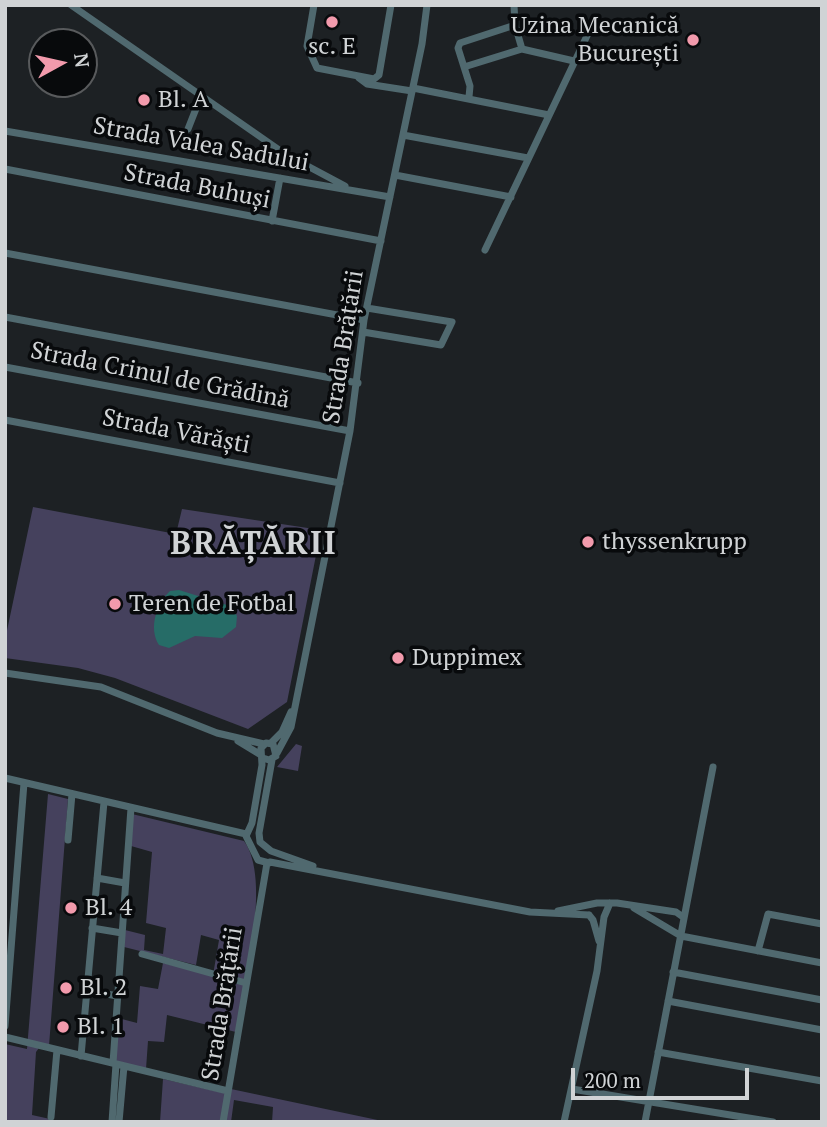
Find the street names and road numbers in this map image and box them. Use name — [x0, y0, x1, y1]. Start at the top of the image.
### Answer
street label: Strada Valea Sadului — [91, 112, 311, 178]
street label: Strada Buhuși — [121, 159, 273, 215]
street label: Strada Brățării — [318, 268, 370, 426]
street label: Strada Crinul de Grădină — [28, 337, 292, 415]
street label: Strada Vărăști — [100, 404, 252, 460]
street label: Strada Brățării — [197, 925, 249, 1083]

